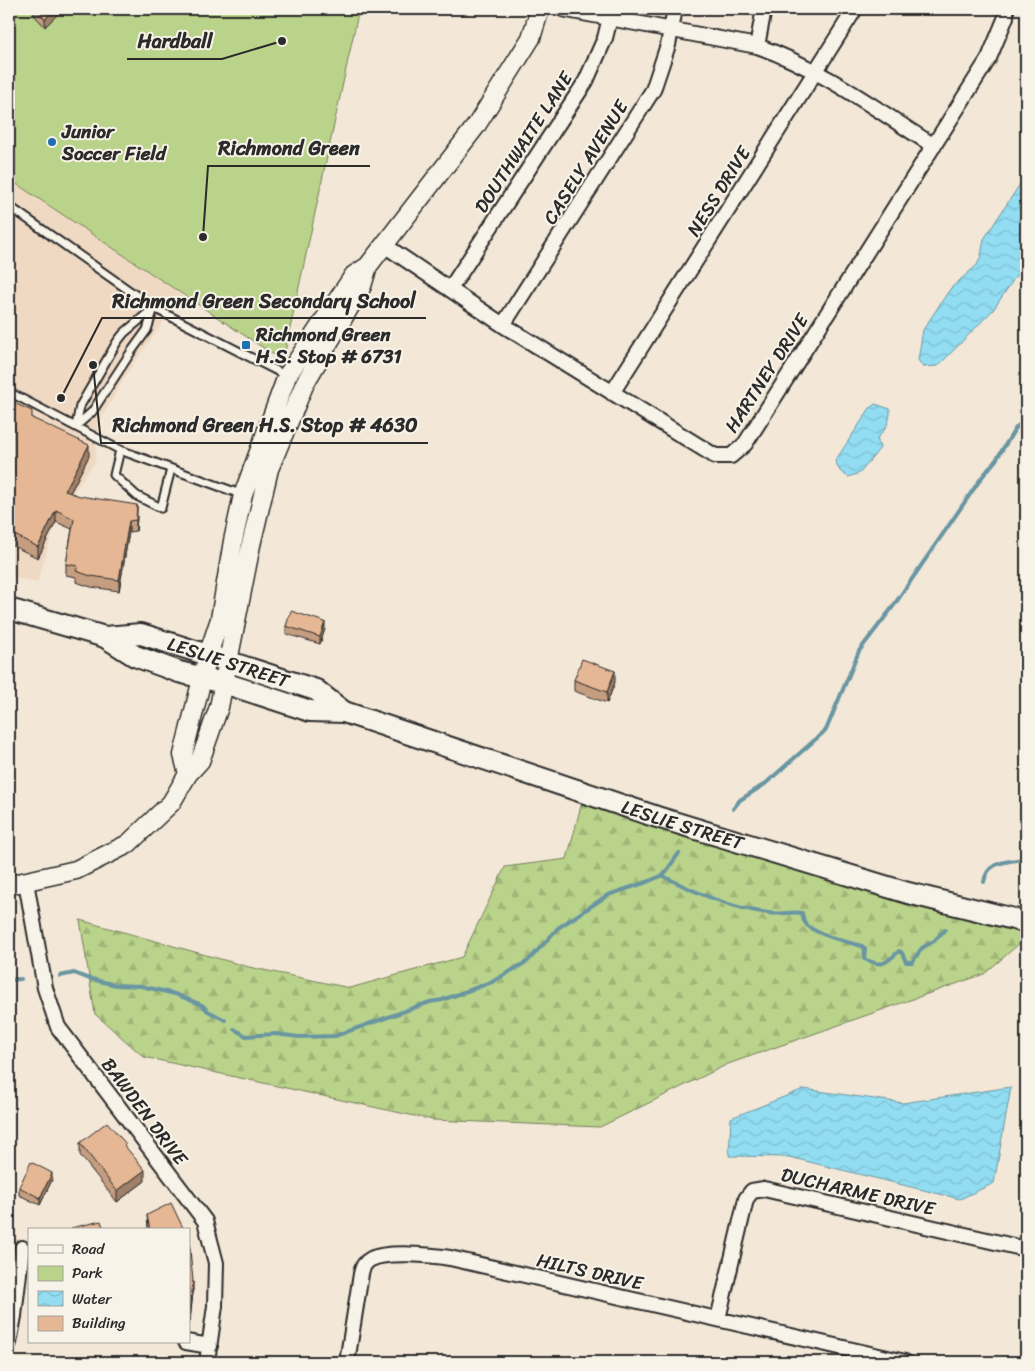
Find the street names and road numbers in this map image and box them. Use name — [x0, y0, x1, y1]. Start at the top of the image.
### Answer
street label: DOUTHWAITE LANE — [465, 64, 582, 220]
street label: CASELY AVENUE — [534, 92, 638, 231]
street label: NESS DRIVE — [678, 138, 760, 243]
street label: HARTNEY DRIVE — [715, 306, 818, 440]
street label: LESLIE STREET — [163, 627, 295, 698]
street label: LESLIE STREET — [617, 790, 749, 860]
street label: BAWDEN DRIVE — [93, 1050, 197, 1174]
street label: DUCHARME DRIVE — [778, 1158, 940, 1226]
street label: HILTS DRIVE — [534, 1243, 648, 1300]

